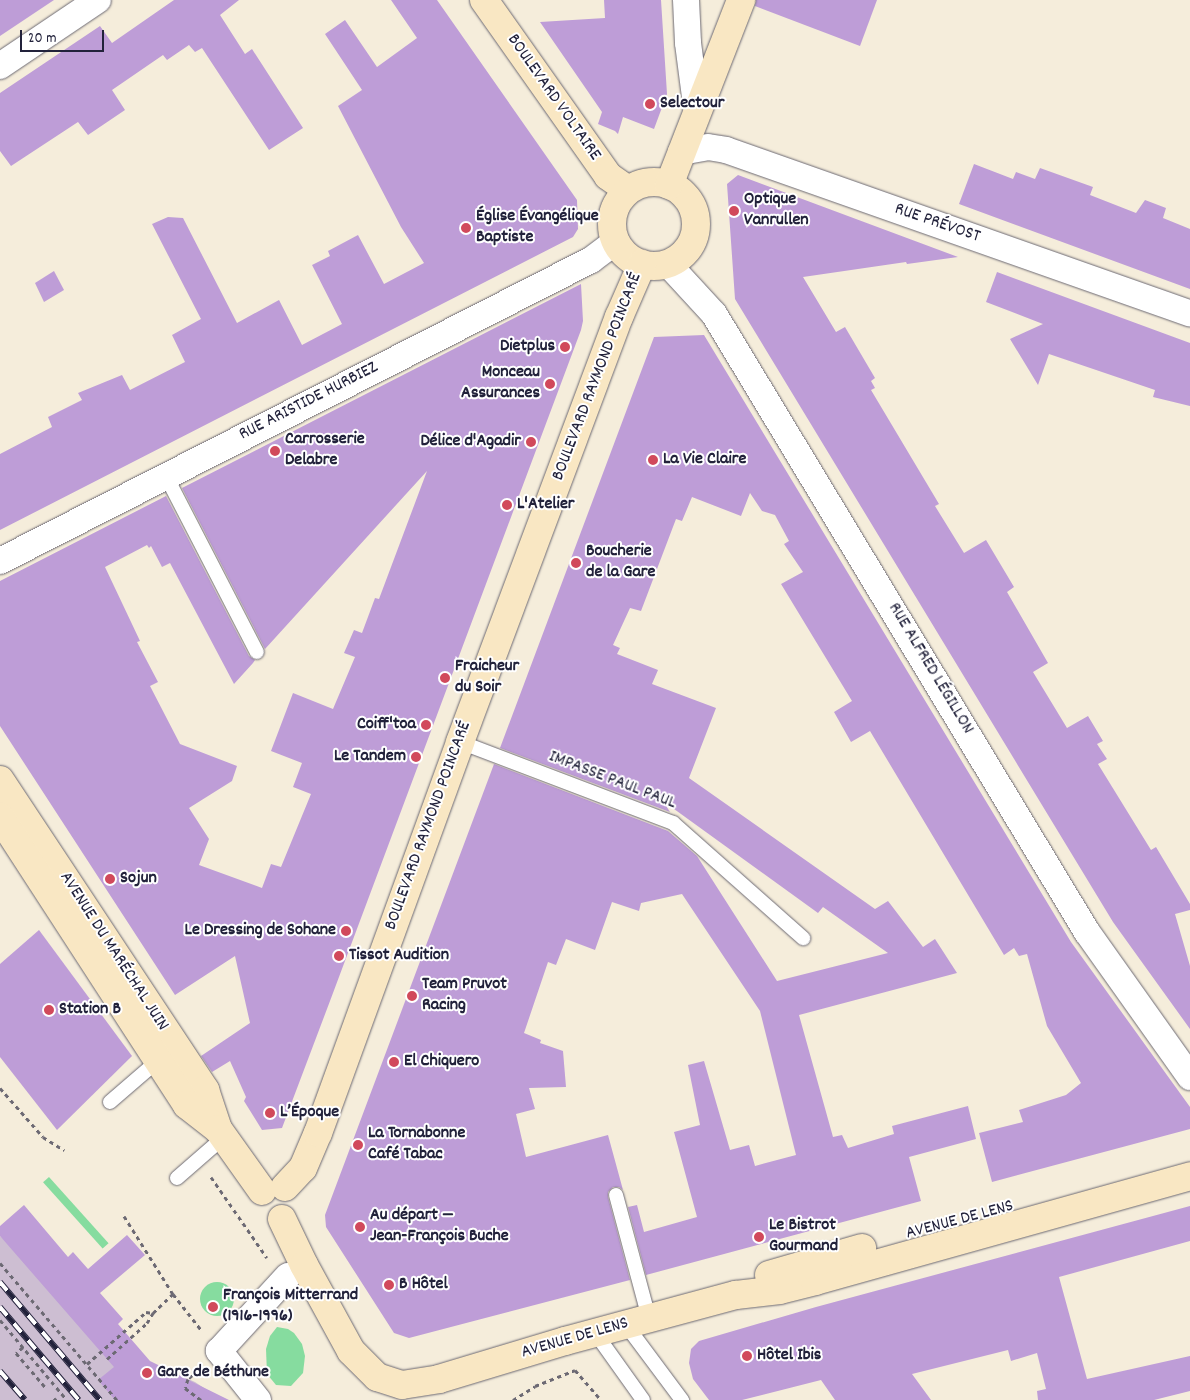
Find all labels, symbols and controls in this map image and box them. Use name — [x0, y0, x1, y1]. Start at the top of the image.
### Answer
scale bar — [22, 20, 106, 52]
text: 20 m — [28, 28, 56, 50]
street label: BOULEVARD VOLTAIRE — [501, 31, 605, 165]
place label: Selectour — [660, 93, 724, 115]
marker: Selectour — [644, 98, 656, 110]
place label: Optique Vanrullen — [744, 190, 809, 232]
street label: RUE PRÉVOST — [891, 199, 983, 249]
marker: Optique Vanrullen — [728, 205, 740, 217]
place label: Église Évangélique Baptiste — [476, 207, 599, 250]
marker: Église Évangélique Baptiste — [460, 222, 472, 234]
street label: BOULEVARD RAYMOND POINCARÉ — [548, 270, 648, 484]
place label: Dietplus — [500, 336, 555, 358]
marker: Dietplus — [559, 341, 571, 353]
street label: RUE ARISTIDE HURBIEZ — [236, 358, 382, 446]
place label: Monceau Assurances — [461, 363, 540, 406]
marker: Monceau Assurances — [544, 378, 556, 390]
place label: Carrosserie Delabre — [285, 430, 365, 472]
place label: Délice d'Agadir — [421, 431, 521, 453]
marker: Délice d'Agadir — [525, 436, 537, 448]
marker: Carrosserie Delabre — [269, 445, 281, 457]
place label: La Vie Claire — [663, 449, 746, 471]
marker: La Vie Claire — [647, 454, 659, 466]
place label: L'Atelier — [517, 494, 574, 516]
marker: L'Atelier — [501, 499, 513, 511]
place label: Boucherie de la Gare — [586, 542, 655, 584]
marker: Boucherie de la Gare — [570, 557, 582, 569]
street label: RUE ALFRED LÉGILLON — [882, 599, 978, 739]
place label: Fraicheur du Soir — [455, 657, 519, 700]
marker: Fraicheur du Soir — [439, 672, 451, 684]
place label: Coiff'toa — [357, 714, 416, 736]
street label: BOULEVARD RAYMOND POINCARÉ — [381, 719, 477, 933]
marker: Coiff'toa — [420, 719, 432, 731]
place label: Le Tandem — [334, 746, 406, 768]
street label: IMPASSE PAUL PAUL — [545, 747, 679, 815]
marker: Le Tandem — [410, 751, 422, 763]
place label: Sojun — [120, 868, 157, 890]
street label: AVENUE DU MARÉCHAL JUIN — [54, 869, 172, 1035]
marker: Sojun — [104, 873, 116, 885]
place label: Le Dressing de Sohane — [185, 920, 336, 942]
marker: Le Dressing de Sohane — [340, 925, 352, 937]
place label: Tissot Audition — [349, 945, 449, 967]
marker: Tissot Audition — [333, 950, 345, 962]
place label: Team Pruvot Racing — [422, 975, 507, 1018]
marker: Team Pruvot Racing — [406, 990, 418, 1002]
place label: Station B — [59, 999, 121, 1021]
marker: Station B — [43, 1004, 55, 1016]
place label: El Chiquero — [404, 1051, 479, 1073]
marker: El Chiquero — [388, 1056, 400, 1068]
place label: L’Époque — [280, 1102, 339, 1124]
marker: L’Époque — [264, 1107, 276, 1119]
place label: La Tornabonne Café Tabac — [368, 1124, 465, 1166]
marker: La Tornabonne Café Tabac — [352, 1139, 364, 1151]
street label: AVENUE DE LENS — [904, 1196, 1016, 1246]
place label: Au départ — Jean-François Buche — [370, 1206, 509, 1248]
place label: Le Bistrot Gourmand — [769, 1216, 838, 1258]
marker: Au départ — Jean-François Buche — [354, 1221, 366, 1233]
marker: Le Bistrot Gourmand — [753, 1231, 765, 1243]
place label: B Hôtel — [399, 1274, 448, 1296]
marker: B Hôtel — [383, 1279, 395, 1291]
place label: François Mitterrand (1916-1996) — [223, 1286, 358, 1328]
marker: François Mitterrand (1916-1996) — [207, 1301, 219, 1313]
street label: AVENUE DE LENS — [519, 1313, 631, 1365]
place label: Hôtel Ibis — [757, 1345, 821, 1367]
marker: Hôtel Ibis — [741, 1350, 753, 1362]
place label: Gare de Béthune — [157, 1362, 269, 1384]
marker: Gare de Béthune — [141, 1367, 153, 1379]

